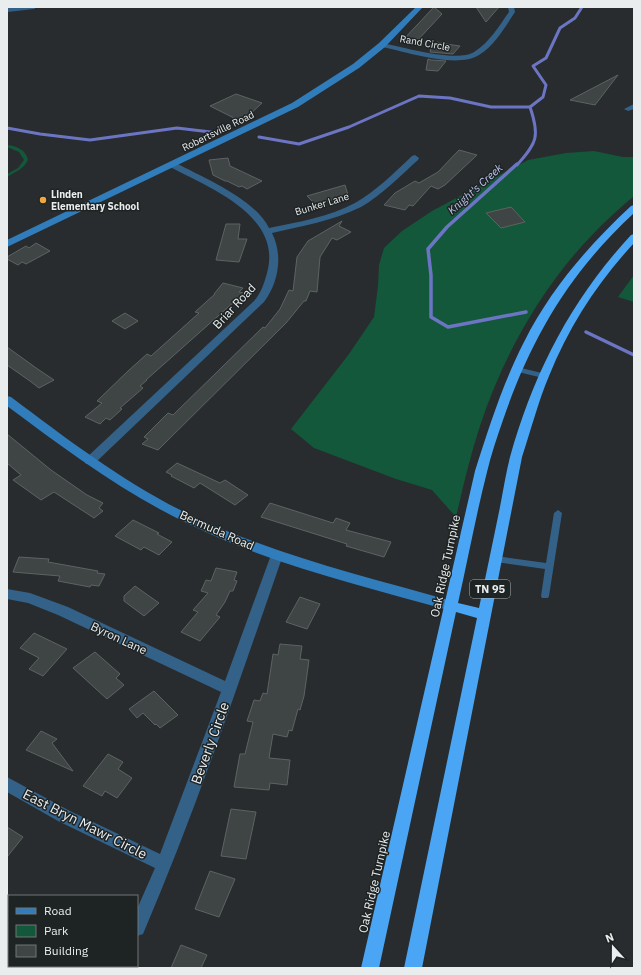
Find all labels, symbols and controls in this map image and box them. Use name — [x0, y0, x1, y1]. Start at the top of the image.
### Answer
street label: Rand Circle — [399, 32, 452, 54]
street label: Robertsville Road — [180, 108, 256, 154]
water label: Knight's Creek — [445, 161, 506, 217]
place label: Linden Elementary School — [51, 188, 139, 213]
street label: Bunker Lane — [293, 189, 351, 218]
marker: Linden Elementary School — [38, 195, 48, 205]
street label: Briar Road — [209, 280, 259, 332]
street label: Bermuda Road — [177, 507, 257, 553]
street label: Oak Ridge Turnpike — [427, 513, 463, 619]
road number: TN 95 — [470, 580, 510, 598]
street label: Byron Lane — [89, 618, 150, 658]
street label: Beverly Circle — [187, 699, 233, 787]
street label: East Bryn Mawr Circle — [20, 785, 150, 863]
street label: Oak Ridge Turnpike — [355, 829, 393, 935]
legend — [8, 895, 138, 967]
text: Road — [44, 903, 72, 918]
text: Park — [44, 923, 69, 938]
north arrow — [593, 927, 633, 967]
text: N — [603, 930, 616, 946]
text: Building — [44, 943, 89, 958]

